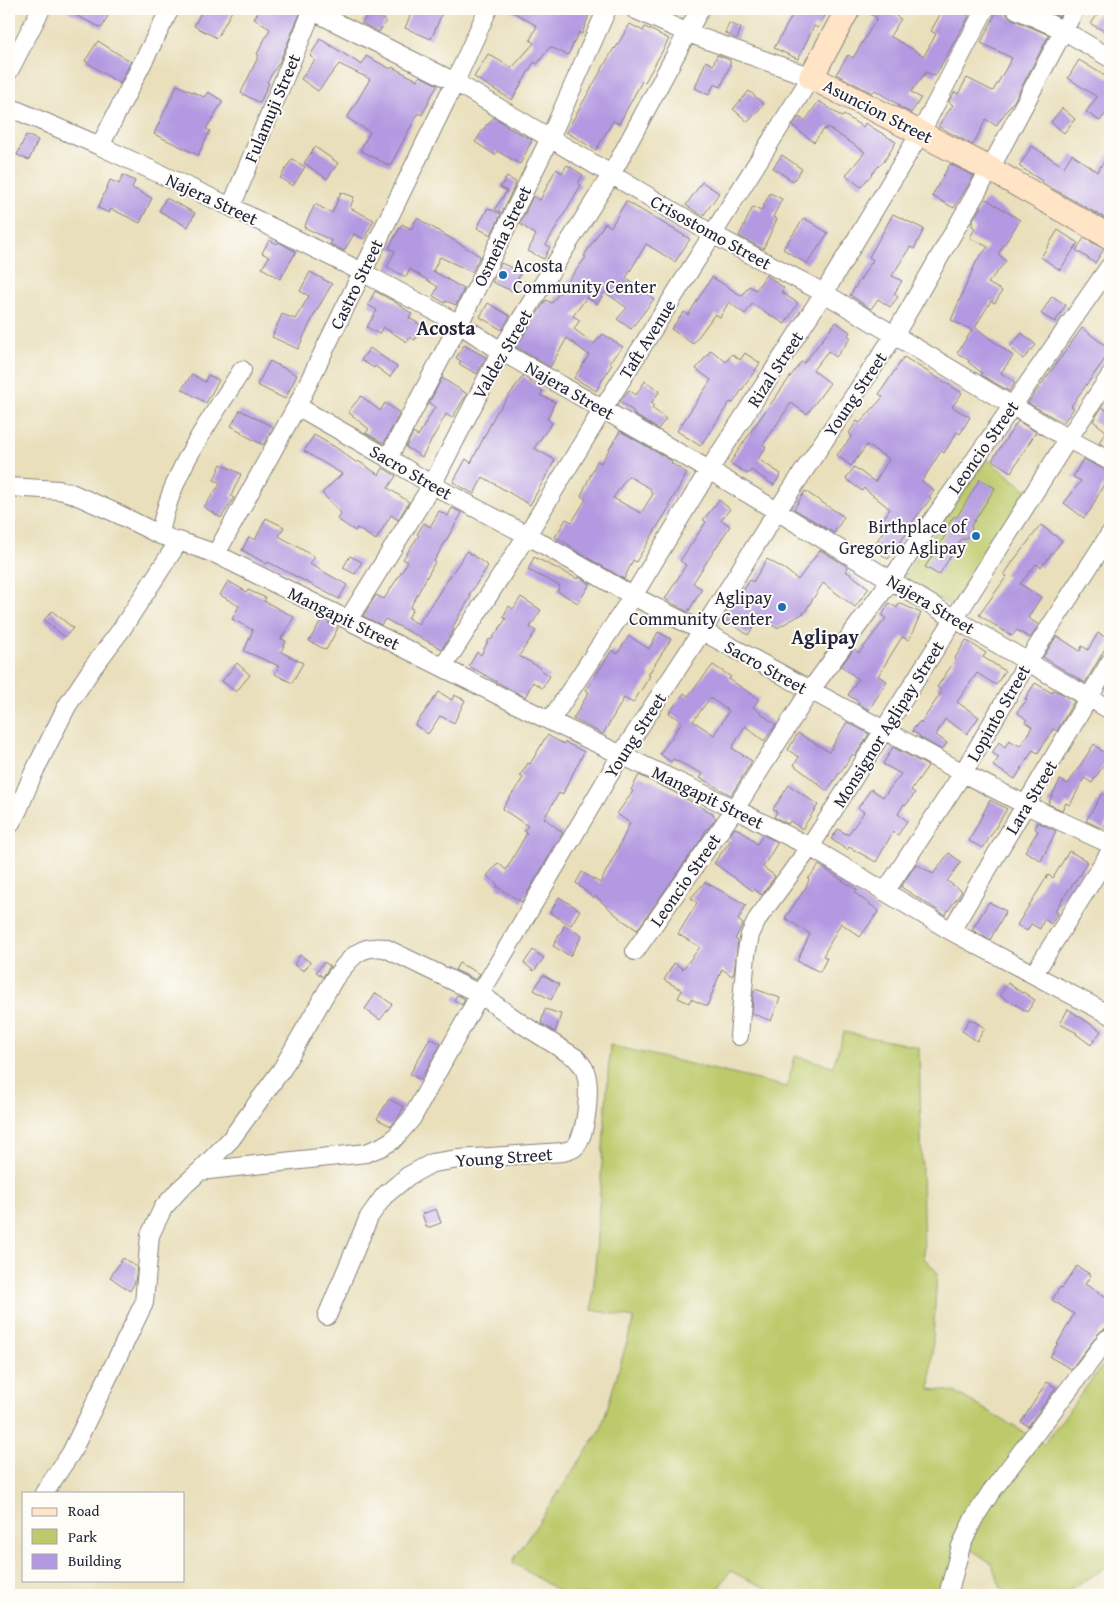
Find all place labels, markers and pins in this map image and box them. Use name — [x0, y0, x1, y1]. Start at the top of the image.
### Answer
place label: Acosta Community Center — [513, 252, 657, 300]
marker: Acosta Community Center — [497, 269, 509, 281]
place label: Birthplace of Gregorio Aglipay — [839, 513, 968, 561]
marker: Birthplace of Gregorio Aglipay — [970, 530, 982, 542]
place label: Aglipay Community Center — [629, 584, 773, 632]
marker: Aglipay Community Center — [776, 601, 788, 613]

